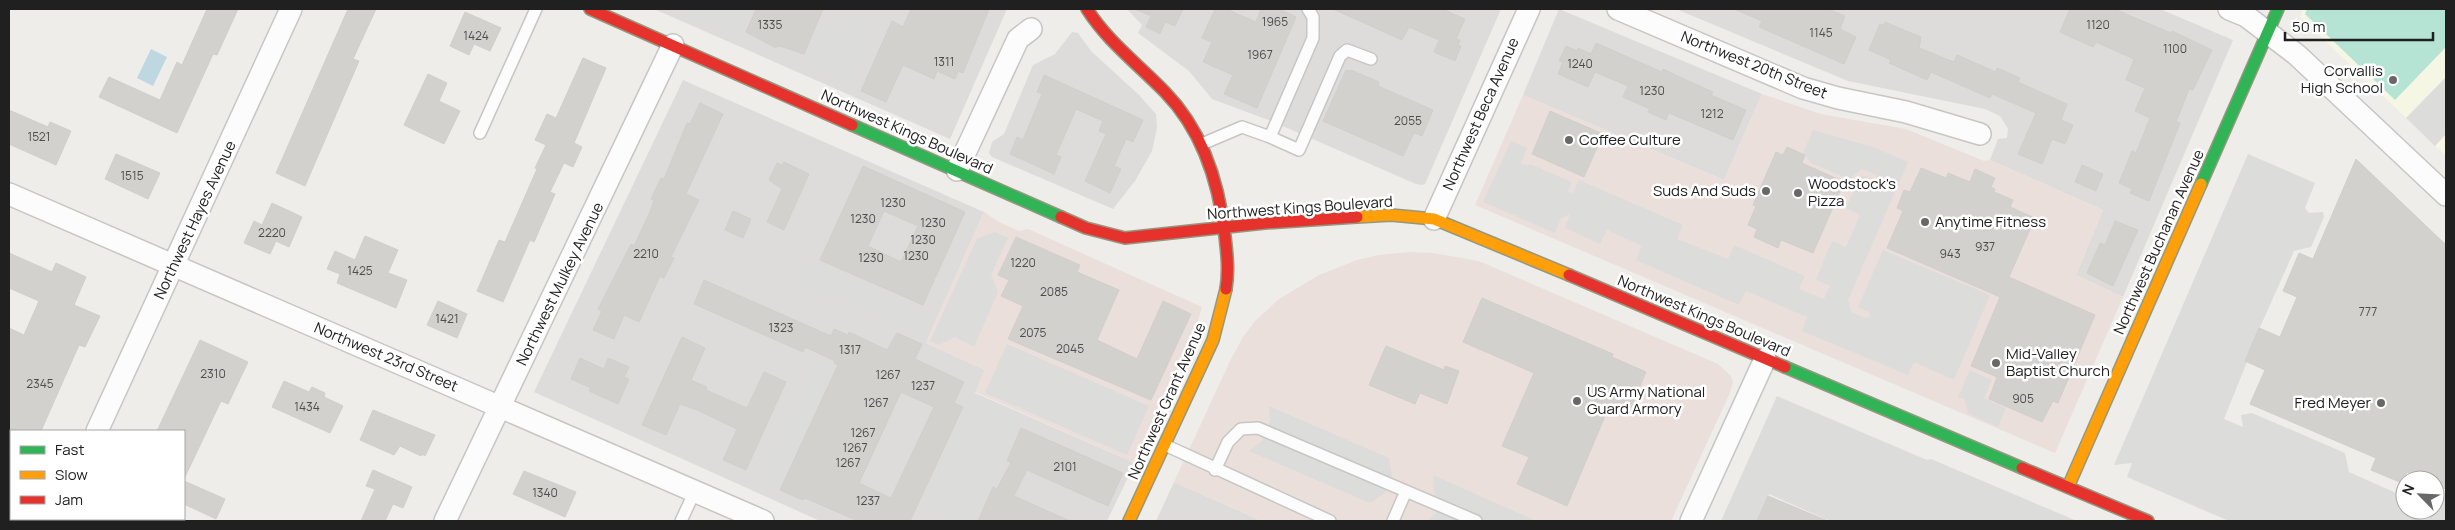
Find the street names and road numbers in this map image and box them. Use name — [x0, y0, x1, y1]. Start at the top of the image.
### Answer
street label: Northwest 20th Street — [1678, 26, 1830, 103]
street label: Northwest Beca Avenue — [1437, 34, 1524, 194]
street label: Northwest Kings Boulevard — [818, 84, 996, 179]
street label: Northwest Hayes Avenue — [148, 137, 241, 303]
street label: Northwest Buchanan Avenue — [2108, 146, 2209, 338]
street label: Northwest Kings Boulevard — [1206, 191, 1393, 224]
street label: Northwest Mulkey Avenue — [511, 198, 608, 369]
street label: Northwest Kings Boulevard — [1614, 270, 1794, 362]
street label: Northwest 23rd Street — [311, 317, 461, 396]
street label: Northwest Grant Avenue — [1122, 319, 1211, 483]

